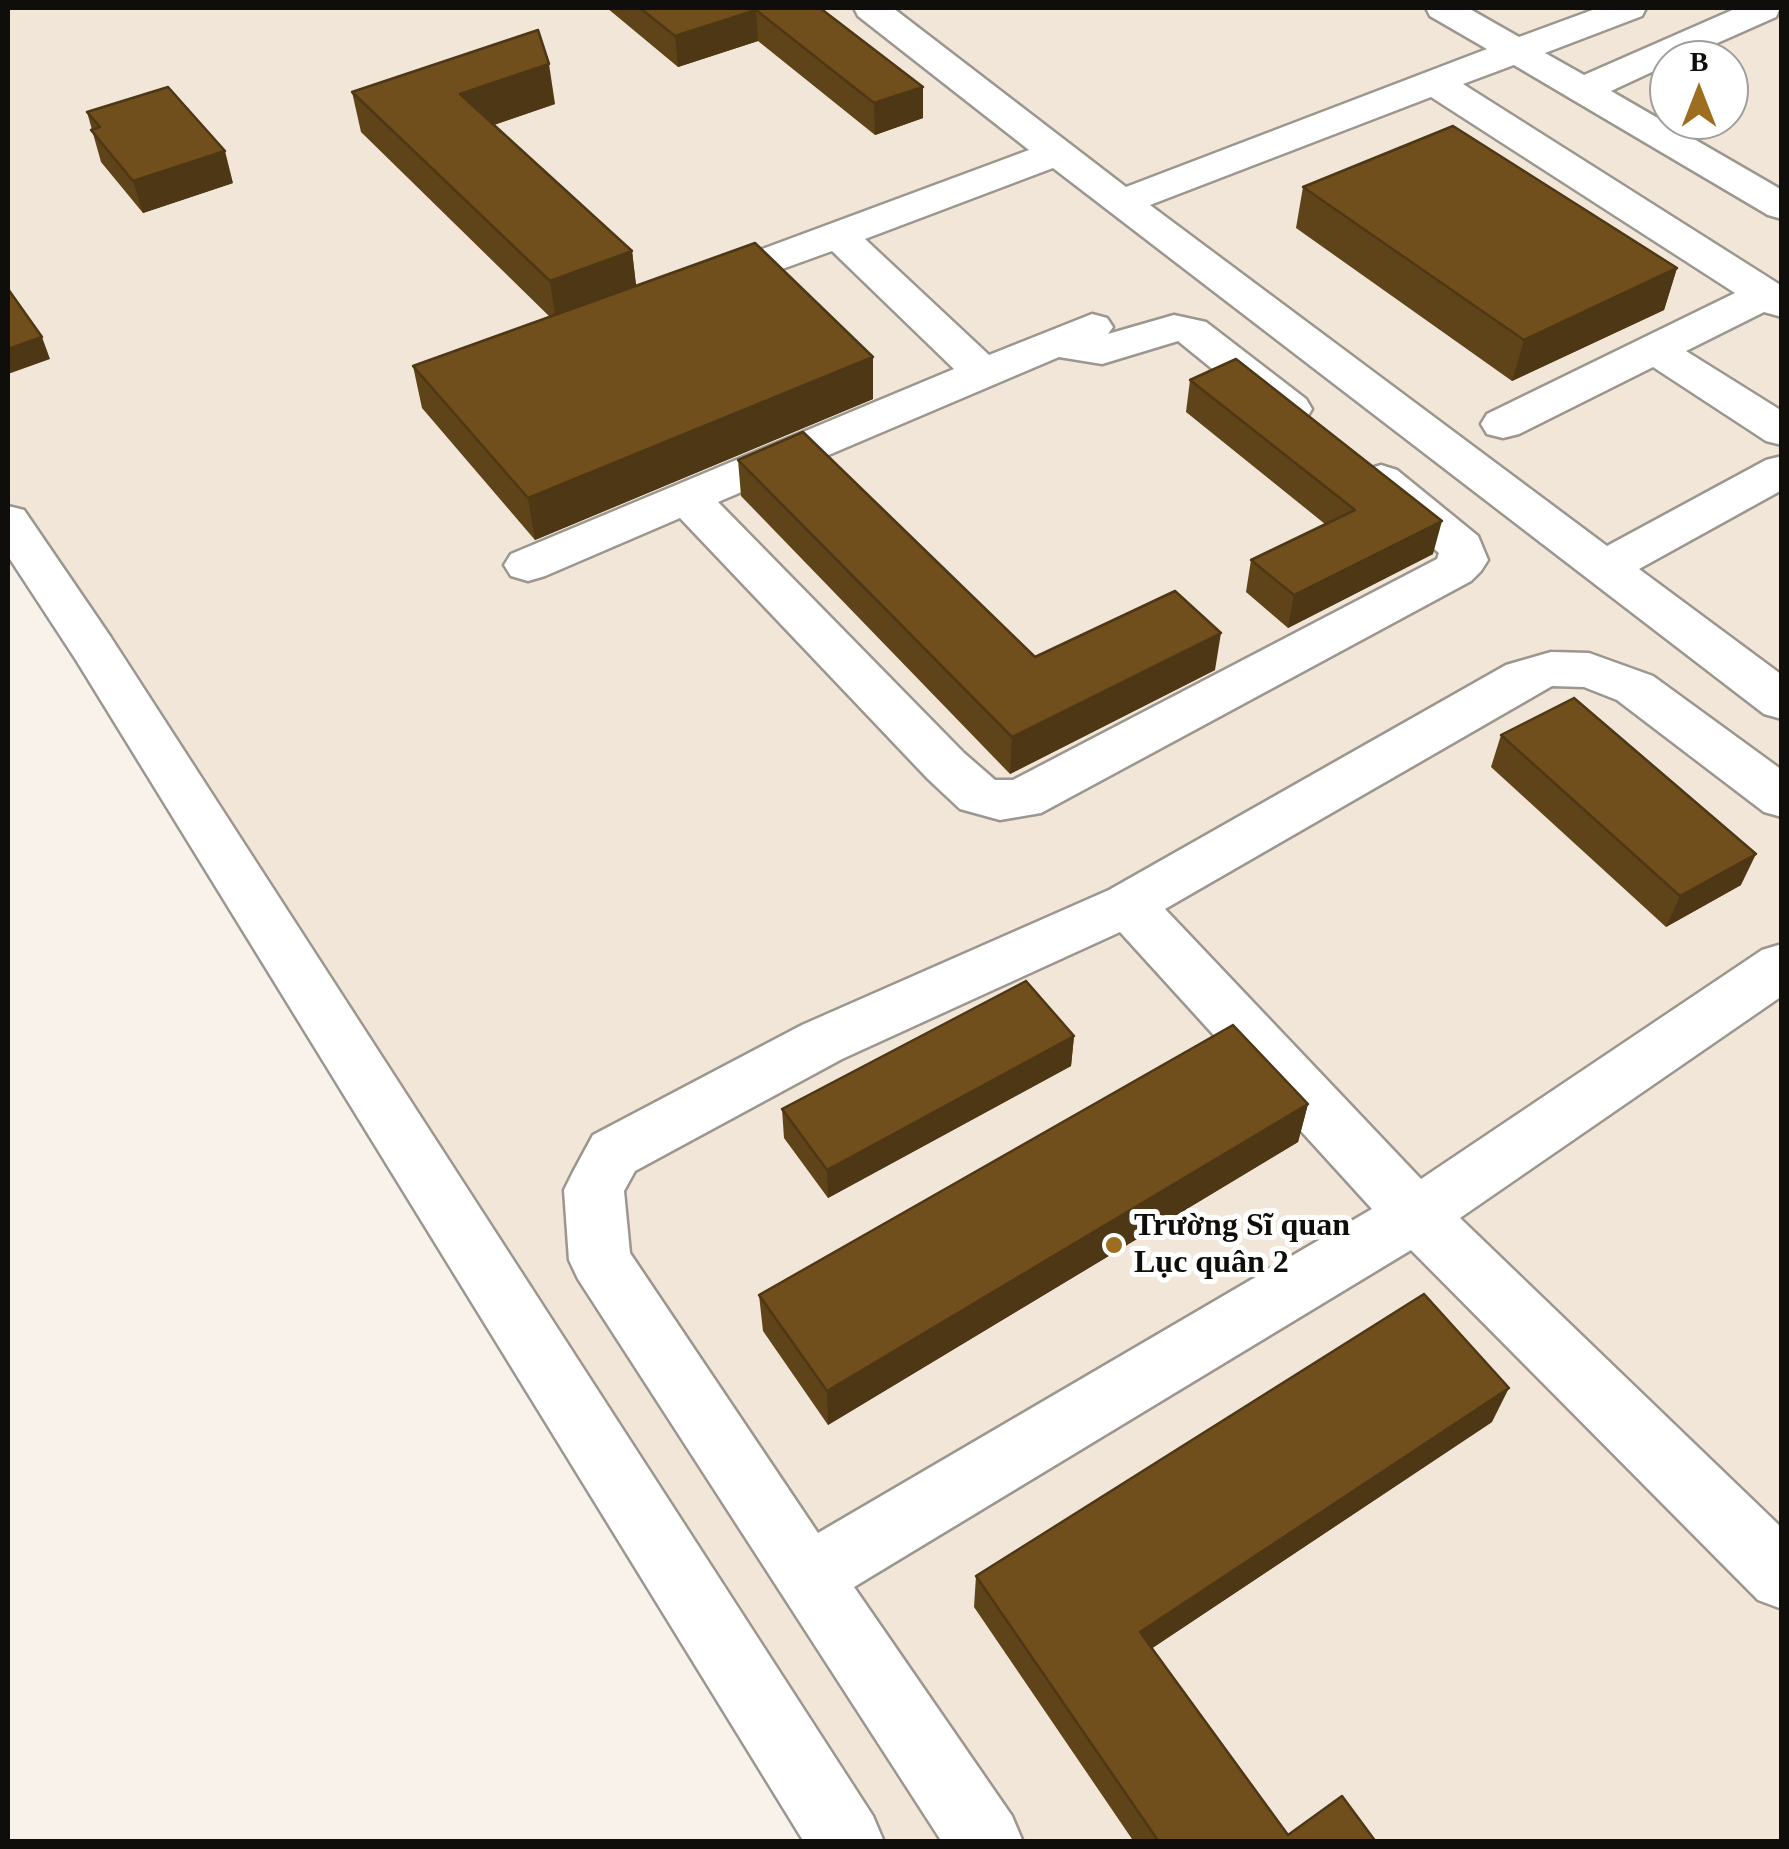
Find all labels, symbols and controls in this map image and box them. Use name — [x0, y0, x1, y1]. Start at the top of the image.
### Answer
north arrow — [1649, 40, 1749, 140]
text: B — [1690, 46, 1708, 77]
place label: Trường Sĩ quan Lục quân 2 — [1134, 1208, 1350, 1283]
marker: Trường Sĩ quan Lục quân 2 — [1103, 1234, 1125, 1256]

